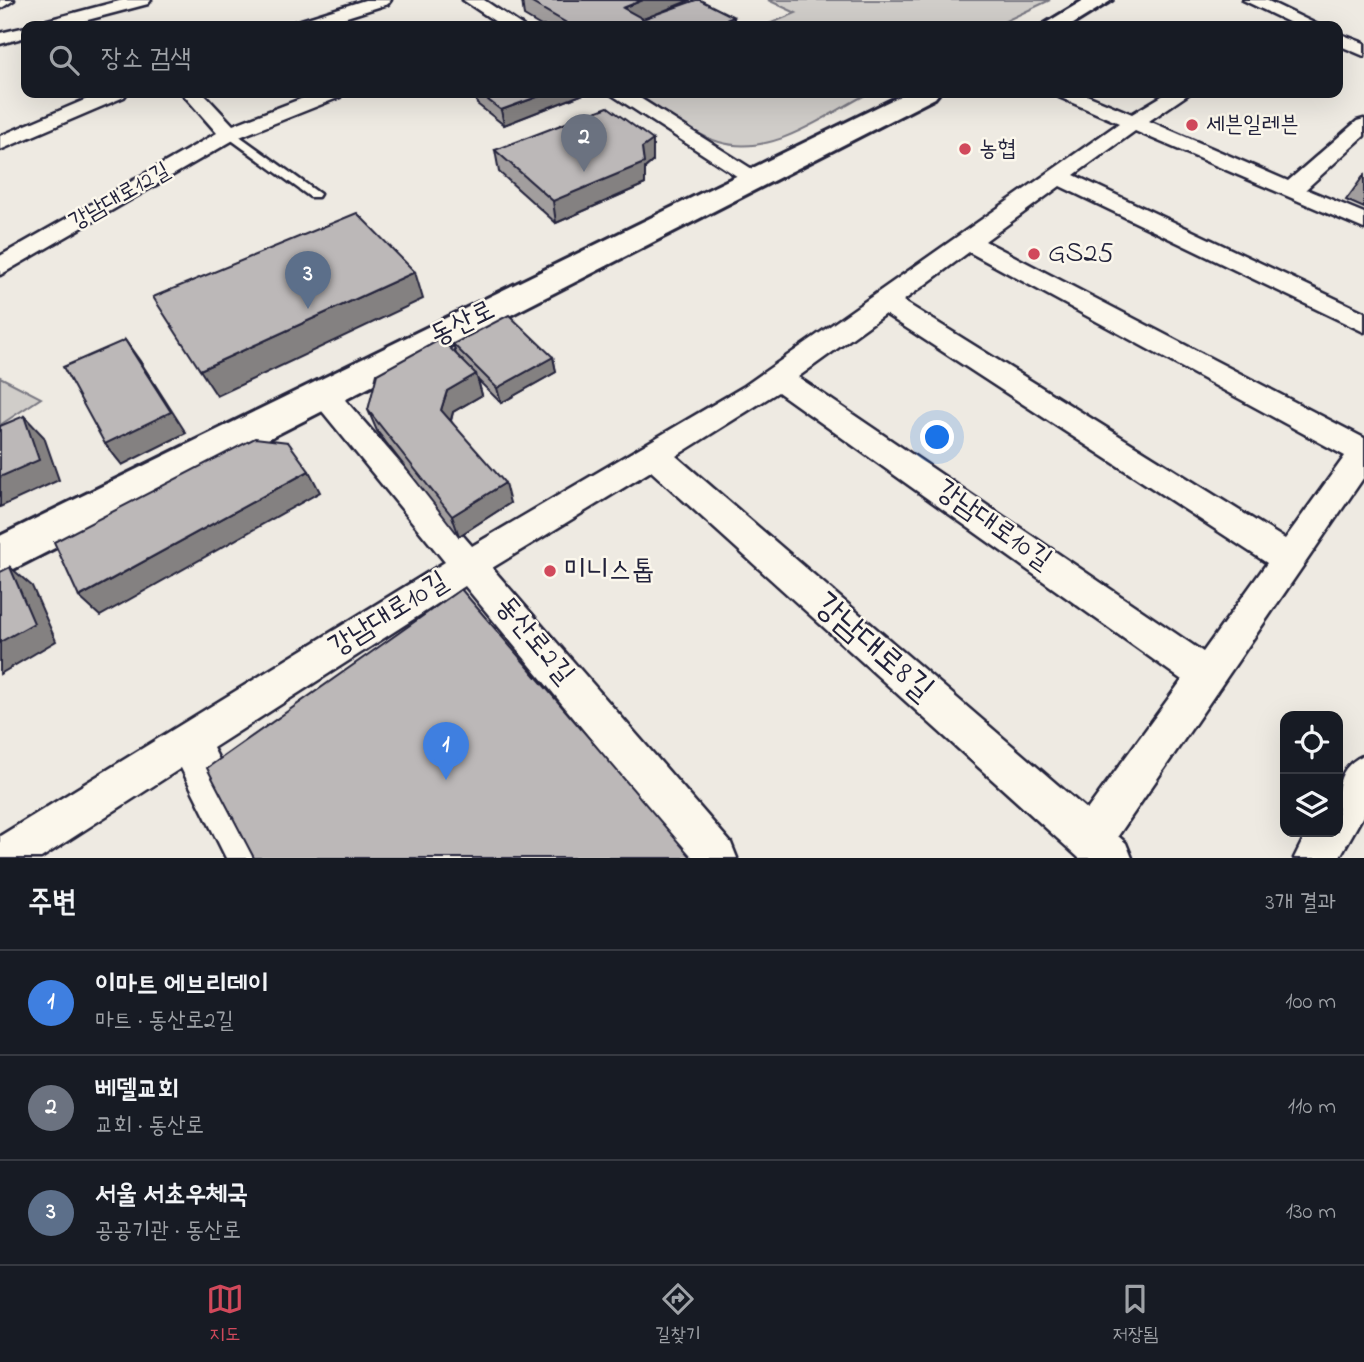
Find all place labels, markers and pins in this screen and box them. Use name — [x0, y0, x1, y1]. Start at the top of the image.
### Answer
place label: 세븐일레븐 — [1206, 109, 1299, 142]
pin: 2 — [561, 114, 607, 172]
marker: 세븐일레븐 — [1184, 117, 1200, 133]
place label: 농협 — [979, 133, 1016, 166]
marker: 농협 — [957, 141, 973, 157]
place label: GS25 — [1048, 234, 1113, 275]
marker: GS25 — [1026, 246, 1042, 262]
pin: 3 — [285, 251, 331, 309]
place label: 미니스톱 — [564, 551, 654, 592]
marker: 미니스톱 — [542, 563, 558, 579]
pin: 1 — [423, 722, 469, 780]

